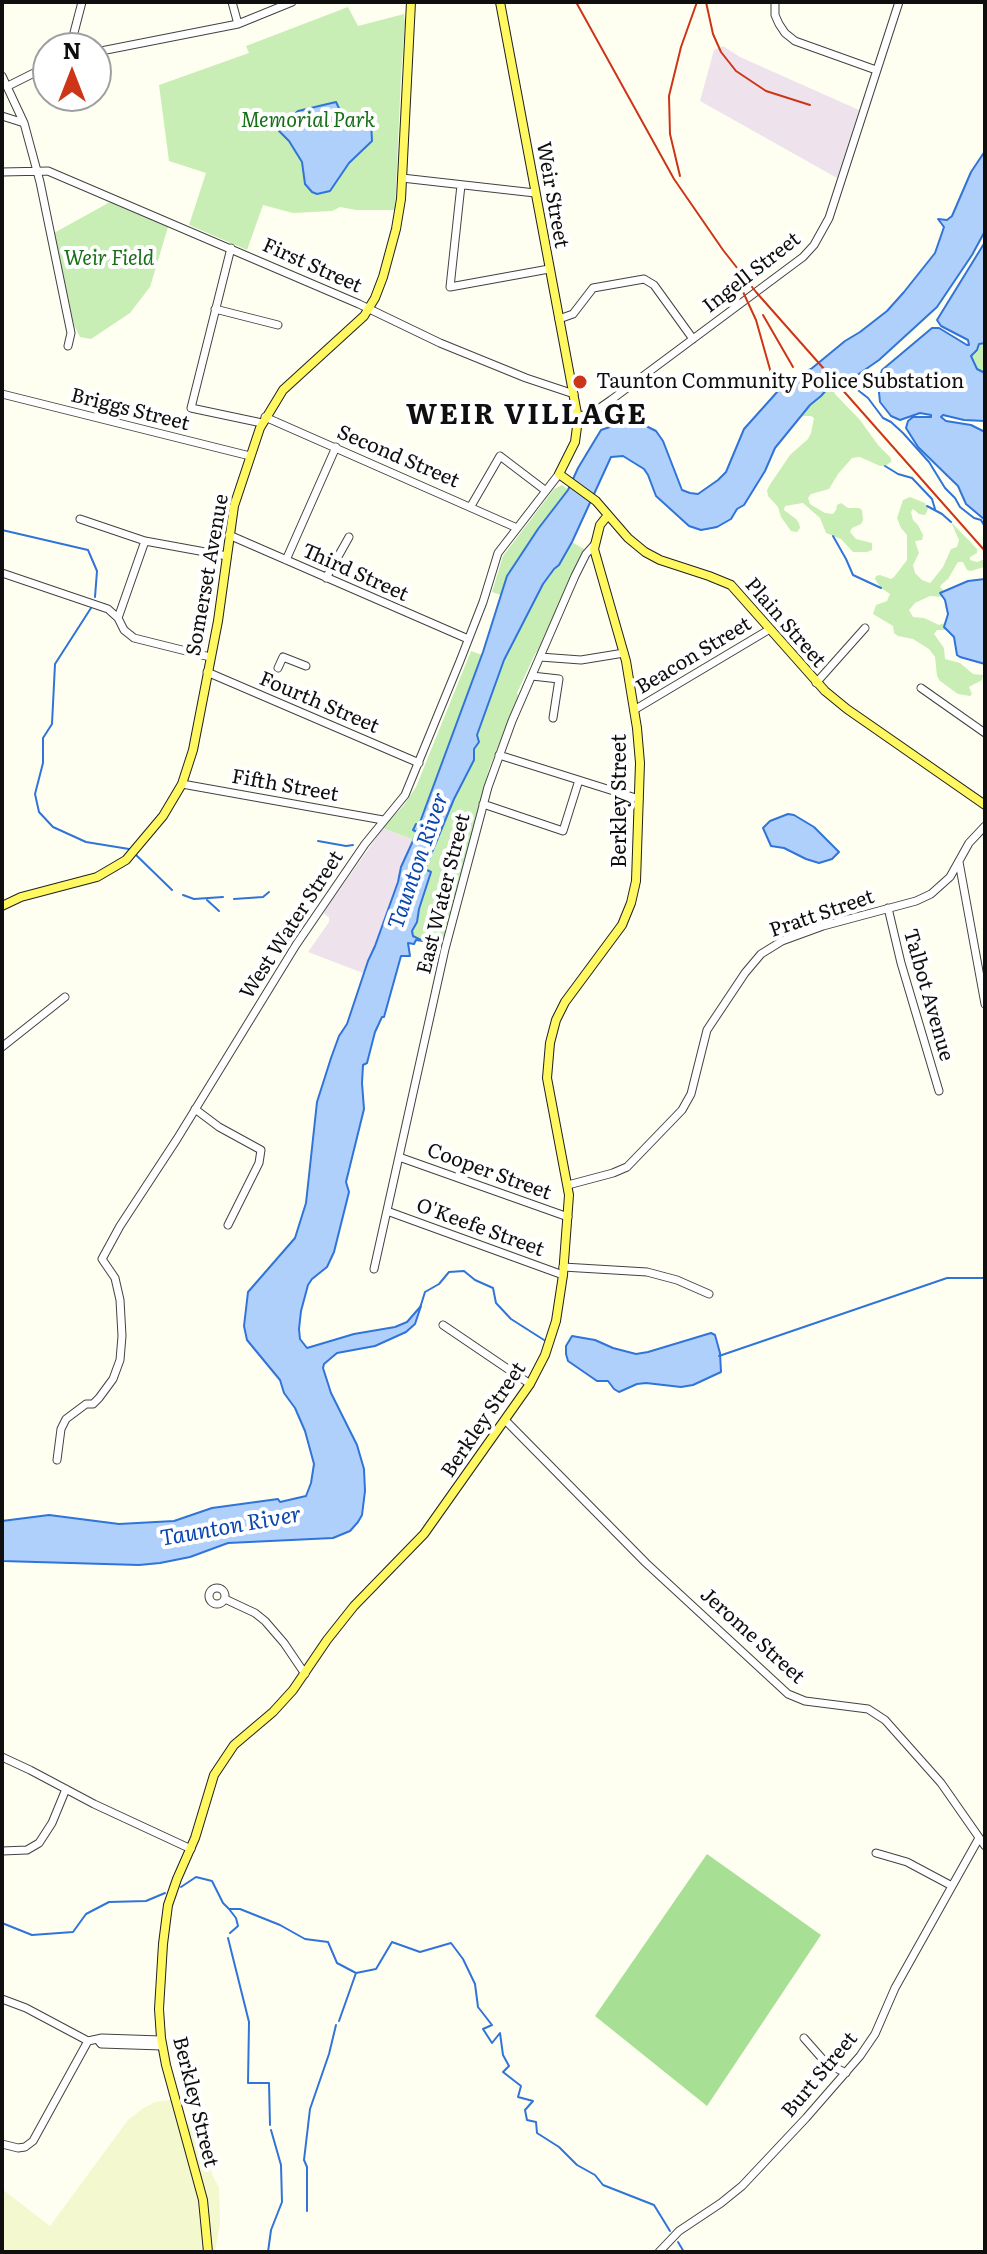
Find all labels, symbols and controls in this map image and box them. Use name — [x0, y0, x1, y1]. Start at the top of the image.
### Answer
north arrow — [32, 32, 112, 112]
text: N — [63, 33, 81, 66]
park label: Memorial Park — [241, 109, 375, 133]
street label: Weir Street — [531, 140, 573, 250]
street label: Ingell Street — [699, 228, 805, 318]
street label: First Street — [258, 233, 366, 299]
park label: Weir Field — [64, 247, 154, 271]
place label: Taunton Community Police Substation — [596, 370, 964, 394]
marker: Taunton Community Police Substation — [571, 373, 589, 391]
street label: Briggs Street — [68, 384, 192, 436]
district label: WEIR VILLAGE — [406, 399, 648, 433]
street label: Second Street — [333, 420, 463, 494]
street label: Somerset Avenue — [182, 492, 234, 658]
street label: Third Street — [298, 539, 412, 607]
street label: Plain Street — [740, 573, 830, 673]
street label: Beacon Street — [632, 612, 756, 700]
street label: Fourth Street — [255, 667, 383, 739]
street label: Berkley Street — [608, 734, 632, 868]
street label: Fifth Street — [230, 765, 340, 807]
water label: Taunton River — [383, 789, 455, 933]
street label: East Water Street — [412, 811, 476, 977]
street label: West Water Street — [235, 847, 349, 1003]
street label: Pratt Street — [767, 885, 877, 943]
street label: Talbot Avenue — [898, 926, 958, 1064]
street label: Cooper Street — [424, 1138, 554, 1206]
street label: O'Keefe Street — [413, 1194, 547, 1262]
street label: Berkley Street — [437, 1358, 531, 1482]
water label: Taunton River — [158, 1502, 304, 1552]
street label: Jerome Street — [695, 1583, 809, 1689]
street label: Burt Street — [777, 2027, 863, 2123]
street label: Berkley Street — [167, 2034, 223, 2170]

